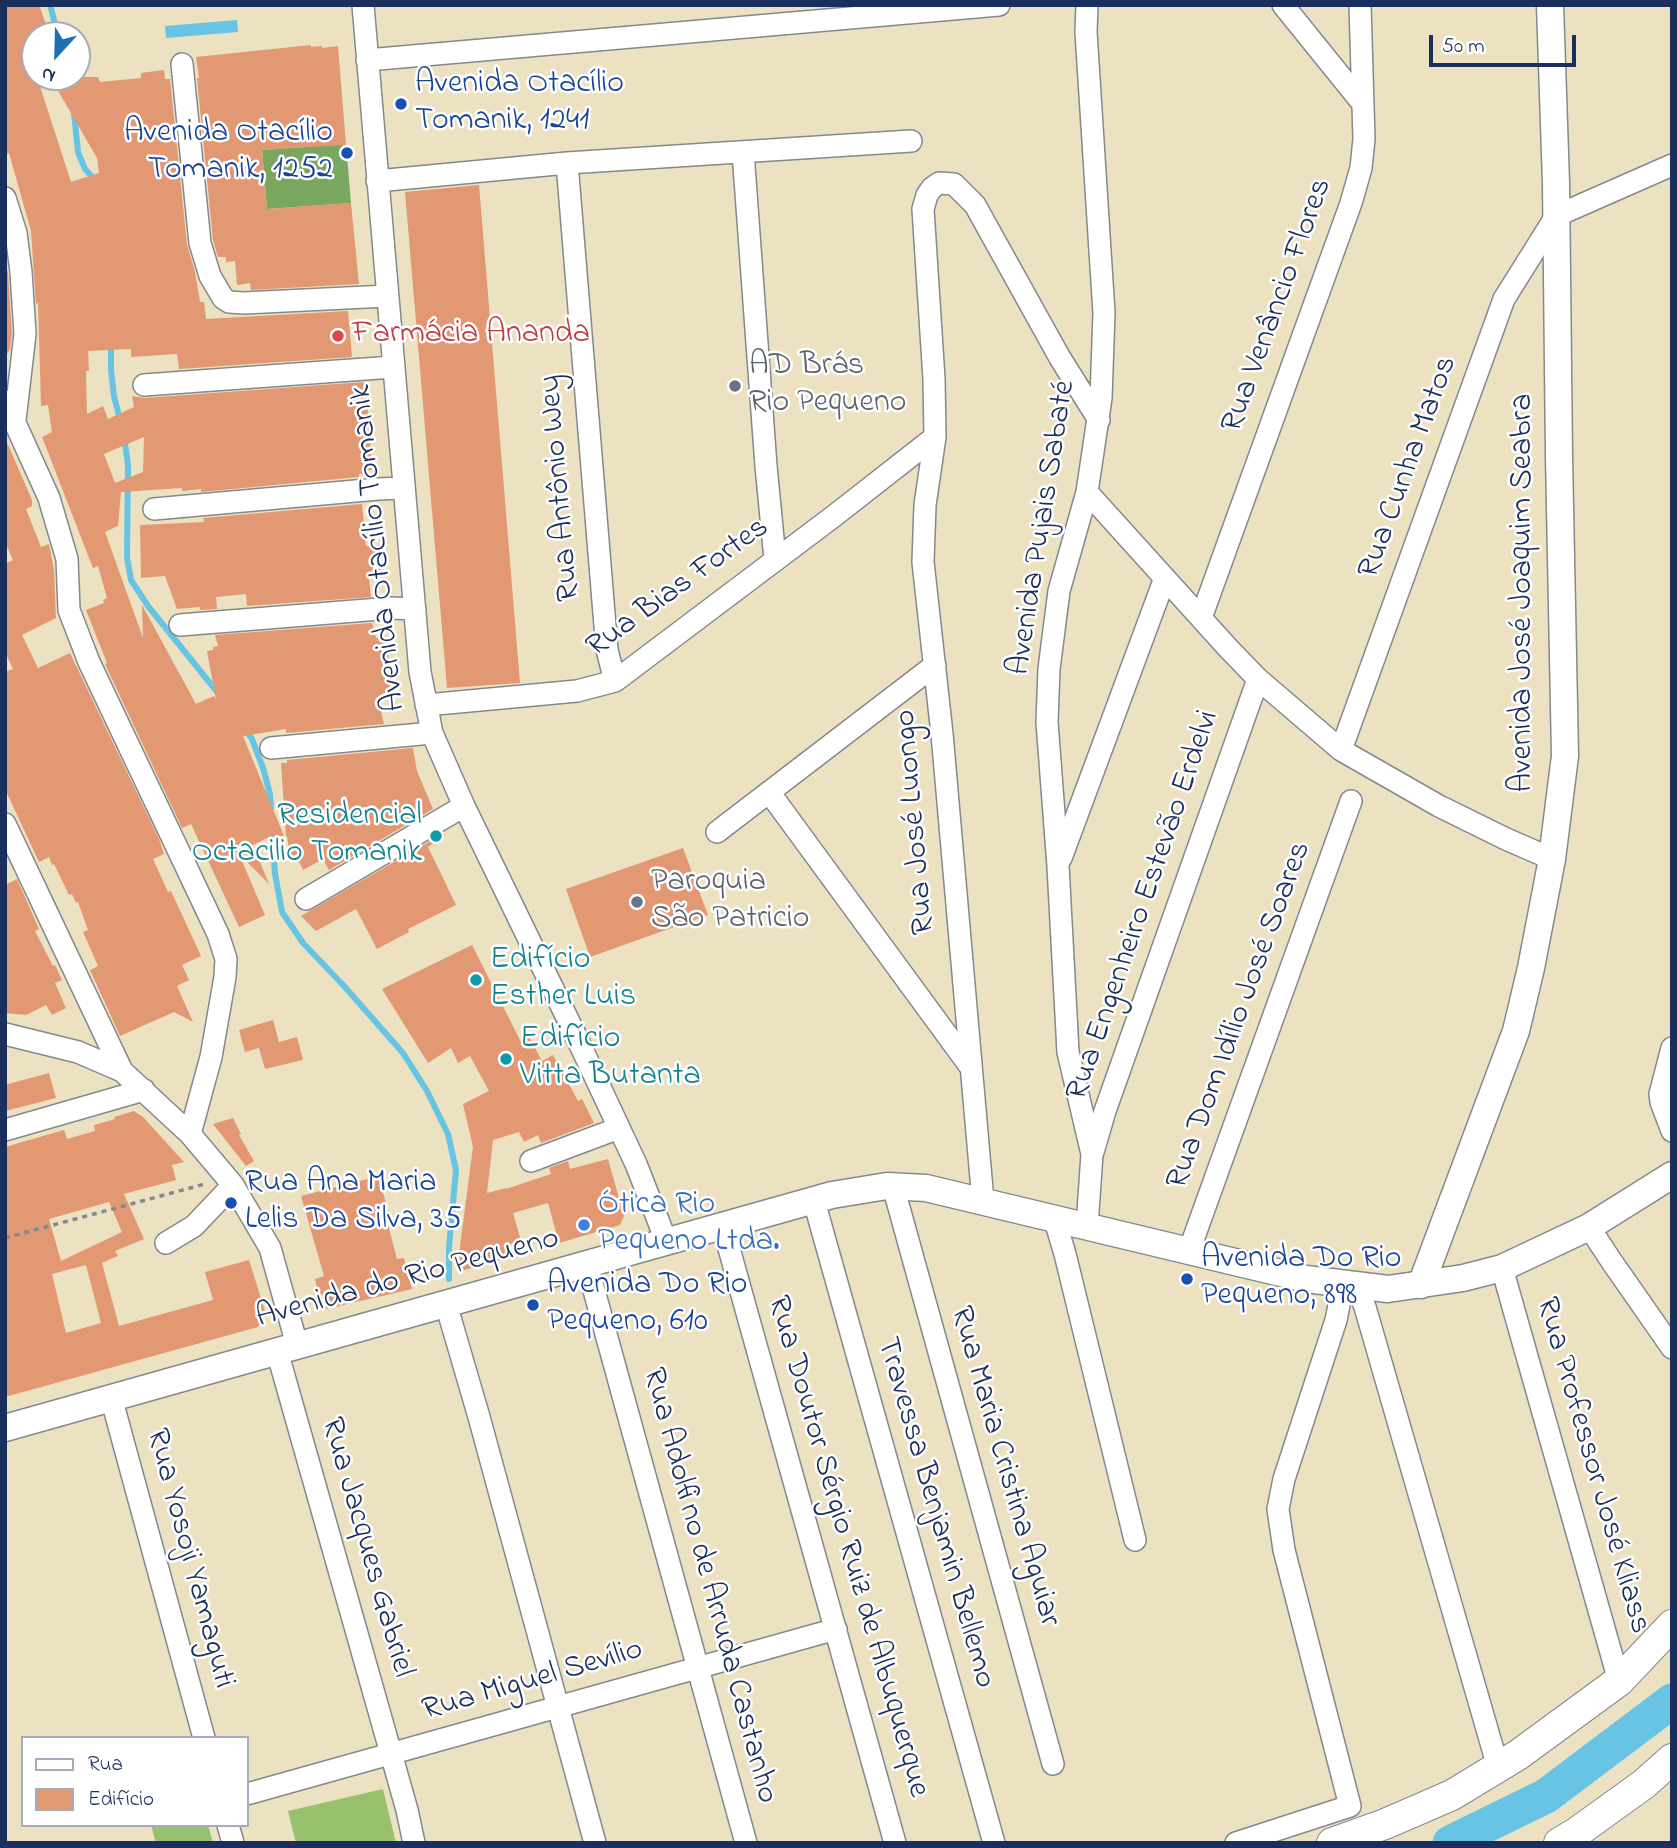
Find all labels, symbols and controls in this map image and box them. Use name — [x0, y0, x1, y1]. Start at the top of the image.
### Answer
north arrow — [21, 21, 91, 91]
scale bar — [1432, 21, 1579, 65]
text: 50 m — [1442, 32, 1485, 62]
text: N — [38, 59, 60, 89]
place label: Avenida Otacílio Tomanik, 1241 — [415, 67, 624, 142]
marker: Avenida Otacílio Tomanik, 1241 — [393, 96, 409, 112]
place label: Avenida Otacílio Tomanik, 1252 — [124, 116, 333, 191]
marker: Avenida Otacílio Tomanik, 1252 — [339, 145, 355, 161]
street label: Rua Venâncio Flores — [1215, 174, 1343, 438]
place label: Farmácia Ananda — [352, 317, 590, 355]
marker: Farmácia Ananda — [330, 328, 346, 344]
place label: AD Brás Rio Pequeno — [749, 349, 906, 424]
street label: Rua Cunha Matos — [1352, 352, 1468, 584]
street label: Rua Antônio Wey — [533, 373, 591, 603]
marker: AD Brás Rio Pequeno — [727, 378, 743, 394]
street label: Avenida Pujais Sabaté — [1002, 378, 1086, 678]
street label: Avenida Otacílio Tomanik — [344, 383, 416, 713]
street label: Avenida José Joaquim Seabra — [1506, 394, 1544, 792]
street label: Rua Bias Fortes — [580, 510, 778, 668]
street label: Rua Engenheiro Estevão Erdelvi — [1060, 706, 1230, 1106]
street label: Rua José Luongo — [888, 708, 946, 936]
place label: Residencial Octacilio Tomanik — [192, 799, 422, 874]
marker: Residencial Octacilio Tomanik — [428, 828, 444, 844]
street label: Rua Dom Idílio José Soares — [1160, 837, 1322, 1195]
place label: Paroquia São Patricio — [651, 865, 809, 940]
marker: Paroquia São Patricio — [629, 894, 645, 910]
place label: Edifício Esther Luis — [490, 943, 636, 1018]
marker: Edifício Esther Luis — [468, 972, 484, 988]
place label: Edifício Vitta Butanta — [520, 1022, 701, 1097]
marker: Edifício Vitta Butanta — [498, 1051, 514, 1067]
place label: Rua Ana Maria Lelis Da Silva, 35 — [245, 1166, 462, 1241]
place label: Ótica Rio Pequeno Ltda. — [598, 1188, 780, 1263]
marker: Rua Ana Maria Lelis Da Silva, 35 — [223, 1195, 239, 1211]
marker: Ótica Rio Pequeno Ltda. — [576, 1217, 592, 1233]
street label: Avenida do Rio Pequeno — [252, 1221, 564, 1339]
place label: Avenida Do Rio Pequeno, 898 — [1201, 1242, 1401, 1317]
place label: Avenida Do Rio Pequeno, 610 — [547, 1268, 747, 1343]
marker: Avenida Do Rio Pequeno, 898 — [1179, 1271, 1195, 1287]
street label: Rua Doutor Sérgio Ruiz de Albuquerque — [756, 1292, 936, 1802]
street label: Rua Professor José Kliass — [1525, 1293, 1657, 1639]
marker: Avenida Do Rio Pequeno, 610 — [525, 1297, 541, 1313]
street label: Rua Maria Cristina Aguiar — [939, 1303, 1067, 1631]
street label: Travessa Benjamin Bellemo — [865, 1333, 1003, 1693]
street label: Rua Adolfino de Arruda Castanho — [631, 1364, 785, 1808]
street label: Rua Jacques Gabriel — [310, 1414, 420, 1682]
street label: Rua Yosoji Yamaguti — [135, 1425, 241, 1693]
street label: Rua Miguel Sevílio — [418, 1632, 648, 1732]
legend — [21, 1736, 248, 1827]
text: Rua — [88, 1750, 123, 1780]
text: Edifício — [88, 1785, 154, 1815]

